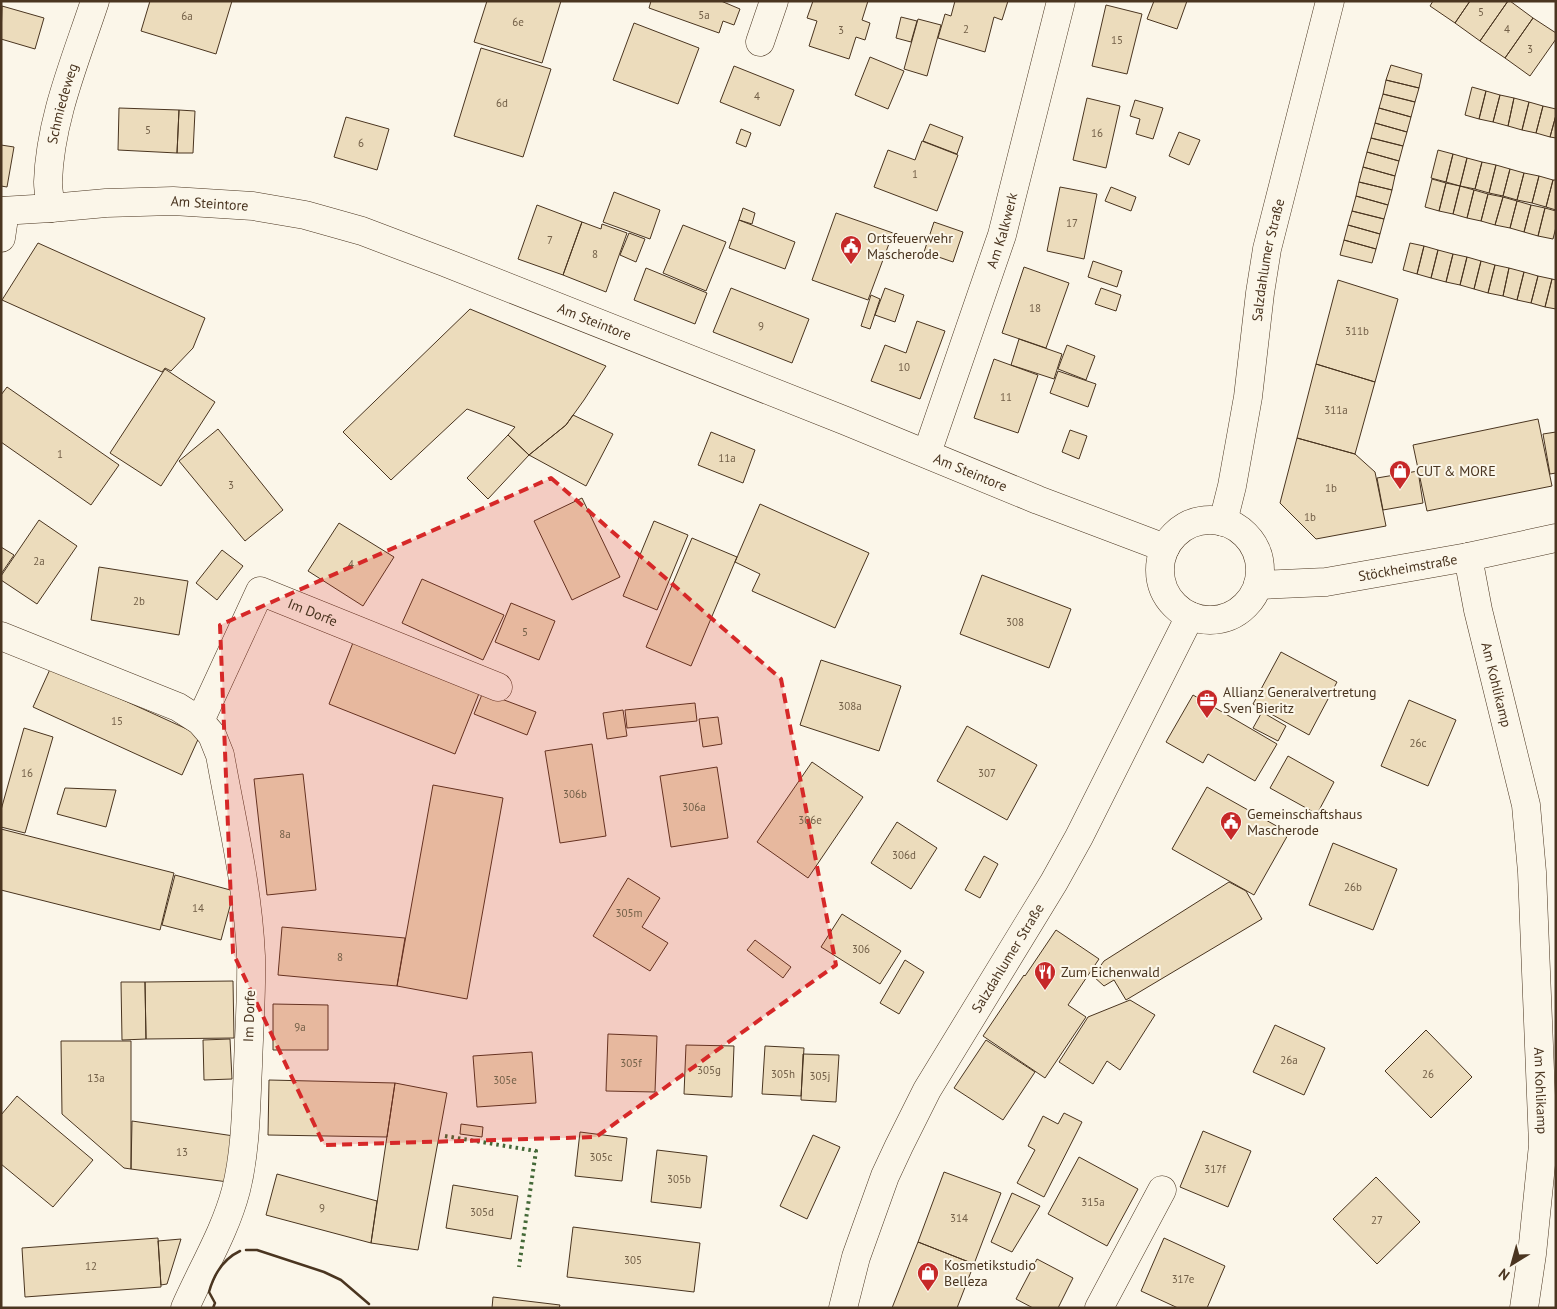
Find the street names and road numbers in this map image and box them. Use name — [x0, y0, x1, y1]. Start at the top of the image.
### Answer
street label: Schmiedeweg — [43, 61, 82, 145]
street label: Am Kalkwerk — [982, 190, 1021, 271]
street label: Am Steintore — [170, 192, 249, 215]
street label: Salzdahlumer Straße — [1248, 197, 1288, 323]
street label: Am Steintore — [555, 299, 634, 344]
street label: Am Steintore — [931, 449, 1010, 495]
street label: Stöckheimstraße — [1357, 550, 1459, 585]
street label: Im Dorfe — [285, 594, 340, 630]
street label: Am Kohlikamp — [1477, 641, 1516, 729]
street label: Salzdahlumer Straße — [967, 900, 1048, 1016]
street label: Im Dorfe — [239, 990, 259, 1042]
street label: Am Kohlikamp — [1530, 1047, 1552, 1135]

